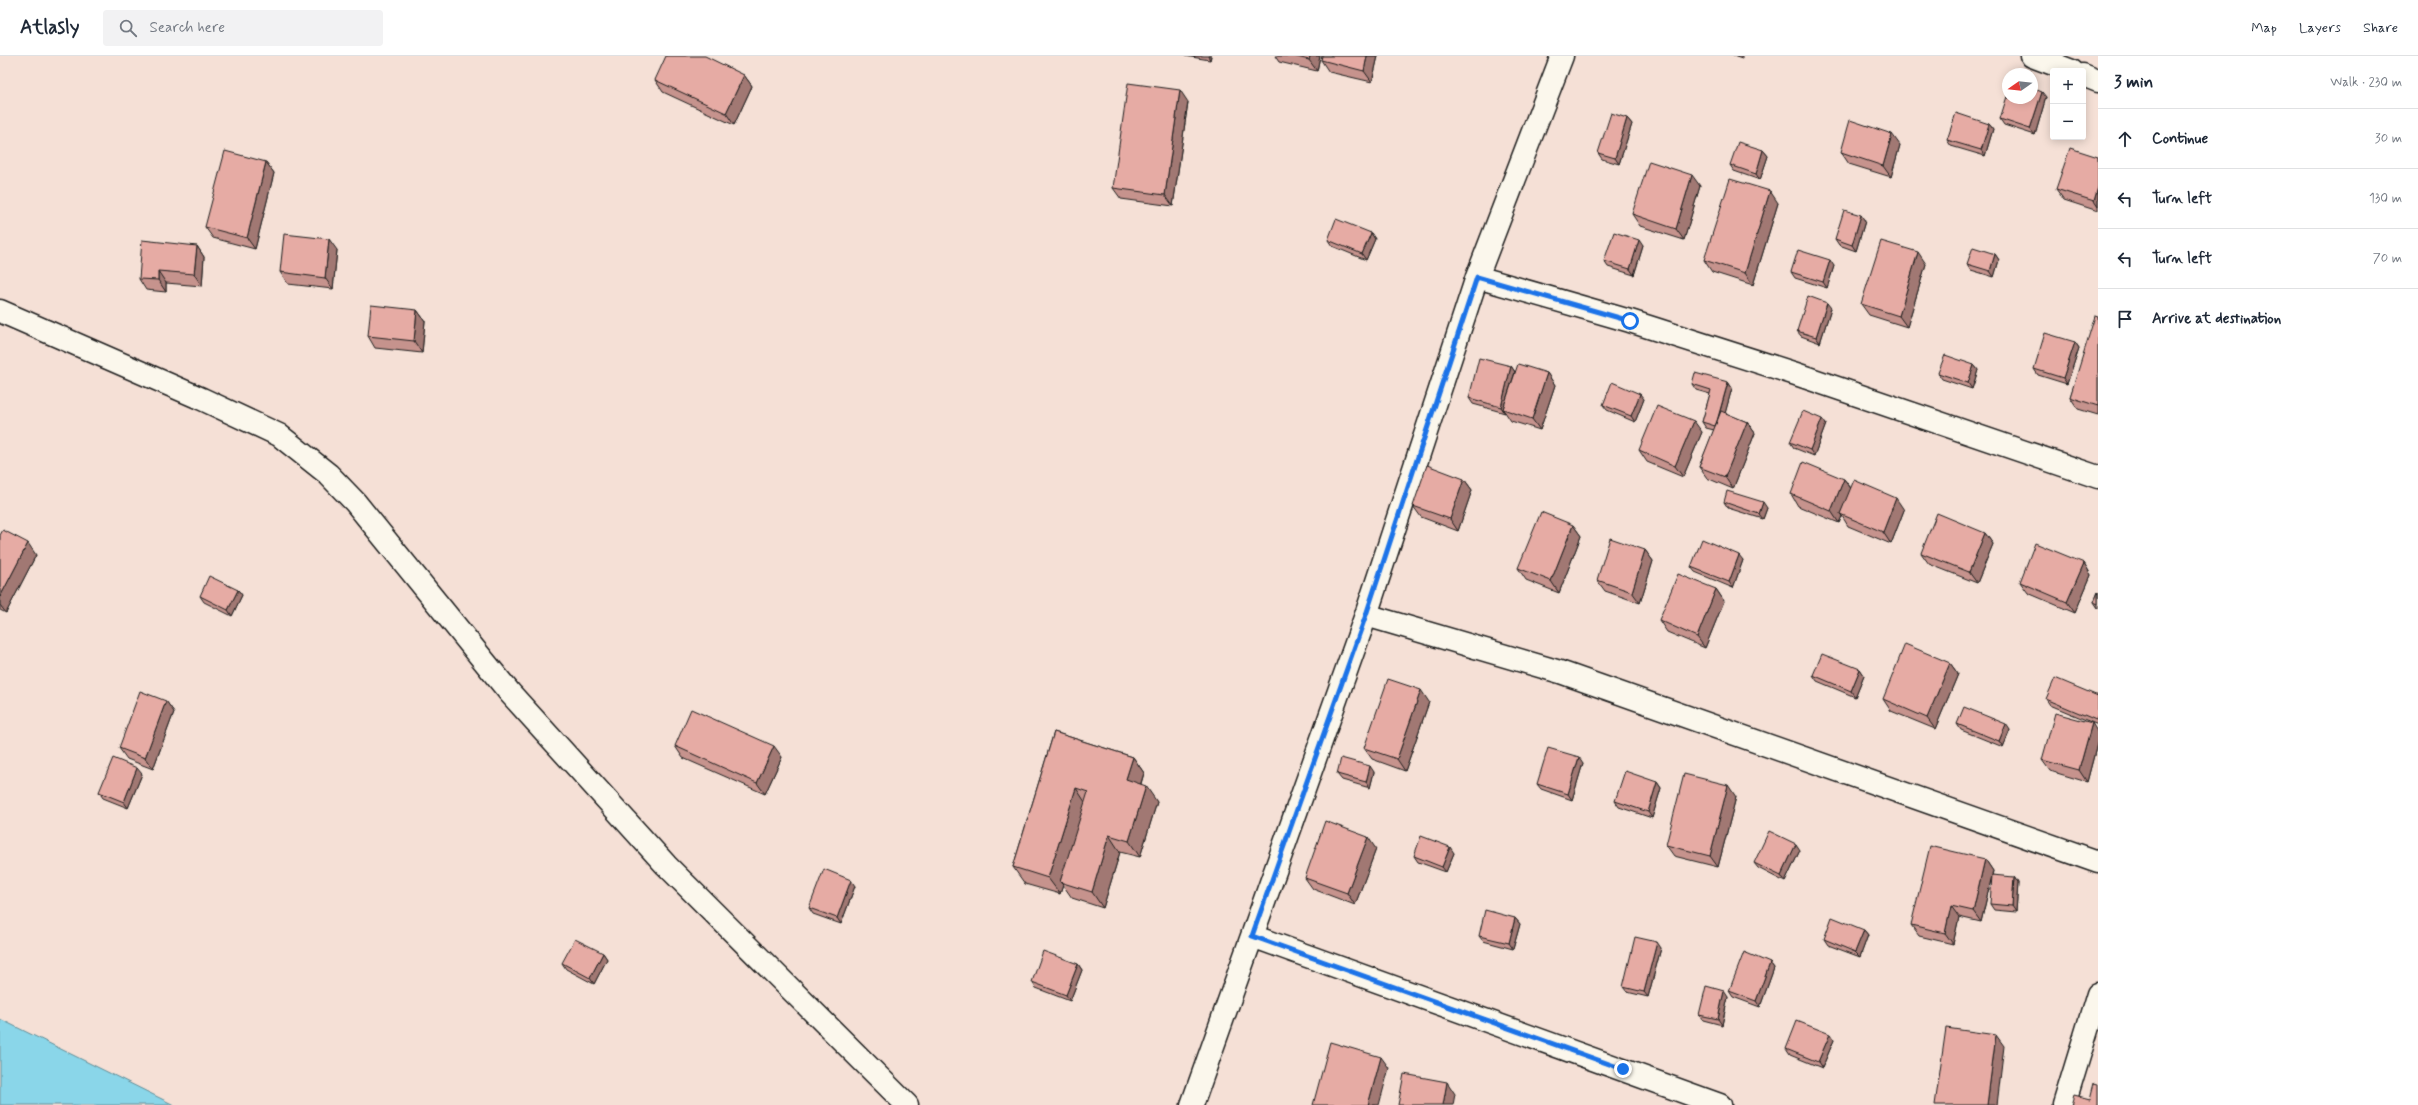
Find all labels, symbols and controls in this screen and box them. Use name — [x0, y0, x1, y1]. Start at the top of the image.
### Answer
search box — [103, 10, 383, 46]
text: Atlasly — [20, 15, 79, 40]
icon: search — [117, 17, 139, 39]
text: Search here — [149, 18, 225, 38]
text: Map — [2251, 19, 2277, 37]
text: Layers — [2299, 19, 2341, 37]
text: Share — [2363, 19, 2398, 37]
north arrow — [2002, 68, 2038, 104]
map controls — [2050, 68, 2086, 140]
button: + — [2050, 68, 2086, 104]
text: 3 min — [2114, 71, 2153, 93]
text: Walk · 230 m — [2330, 74, 2402, 91]
button: − — [2050, 104, 2086, 140]
icon: ahead — [2114, 128, 2136, 150]
text: Continue — [2152, 129, 2208, 149]
text: 30 m — [2375, 130, 2402, 147]
icon: left — [2114, 188, 2136, 210]
text: Turn left — [2152, 189, 2212, 209]
text: 130 m — [2369, 190, 2402, 207]
icon: left — [2114, 248, 2136, 270]
text: Turn left — [2152, 249, 2212, 269]
text: 70 m — [2373, 250, 2402, 267]
icon: arrive — [2114, 308, 2136, 330]
text: Arrive at destination — [2152, 309, 2281, 329]
route start — [1621, 312, 1639, 330]
route end — [1614, 1060, 1632, 1078]

